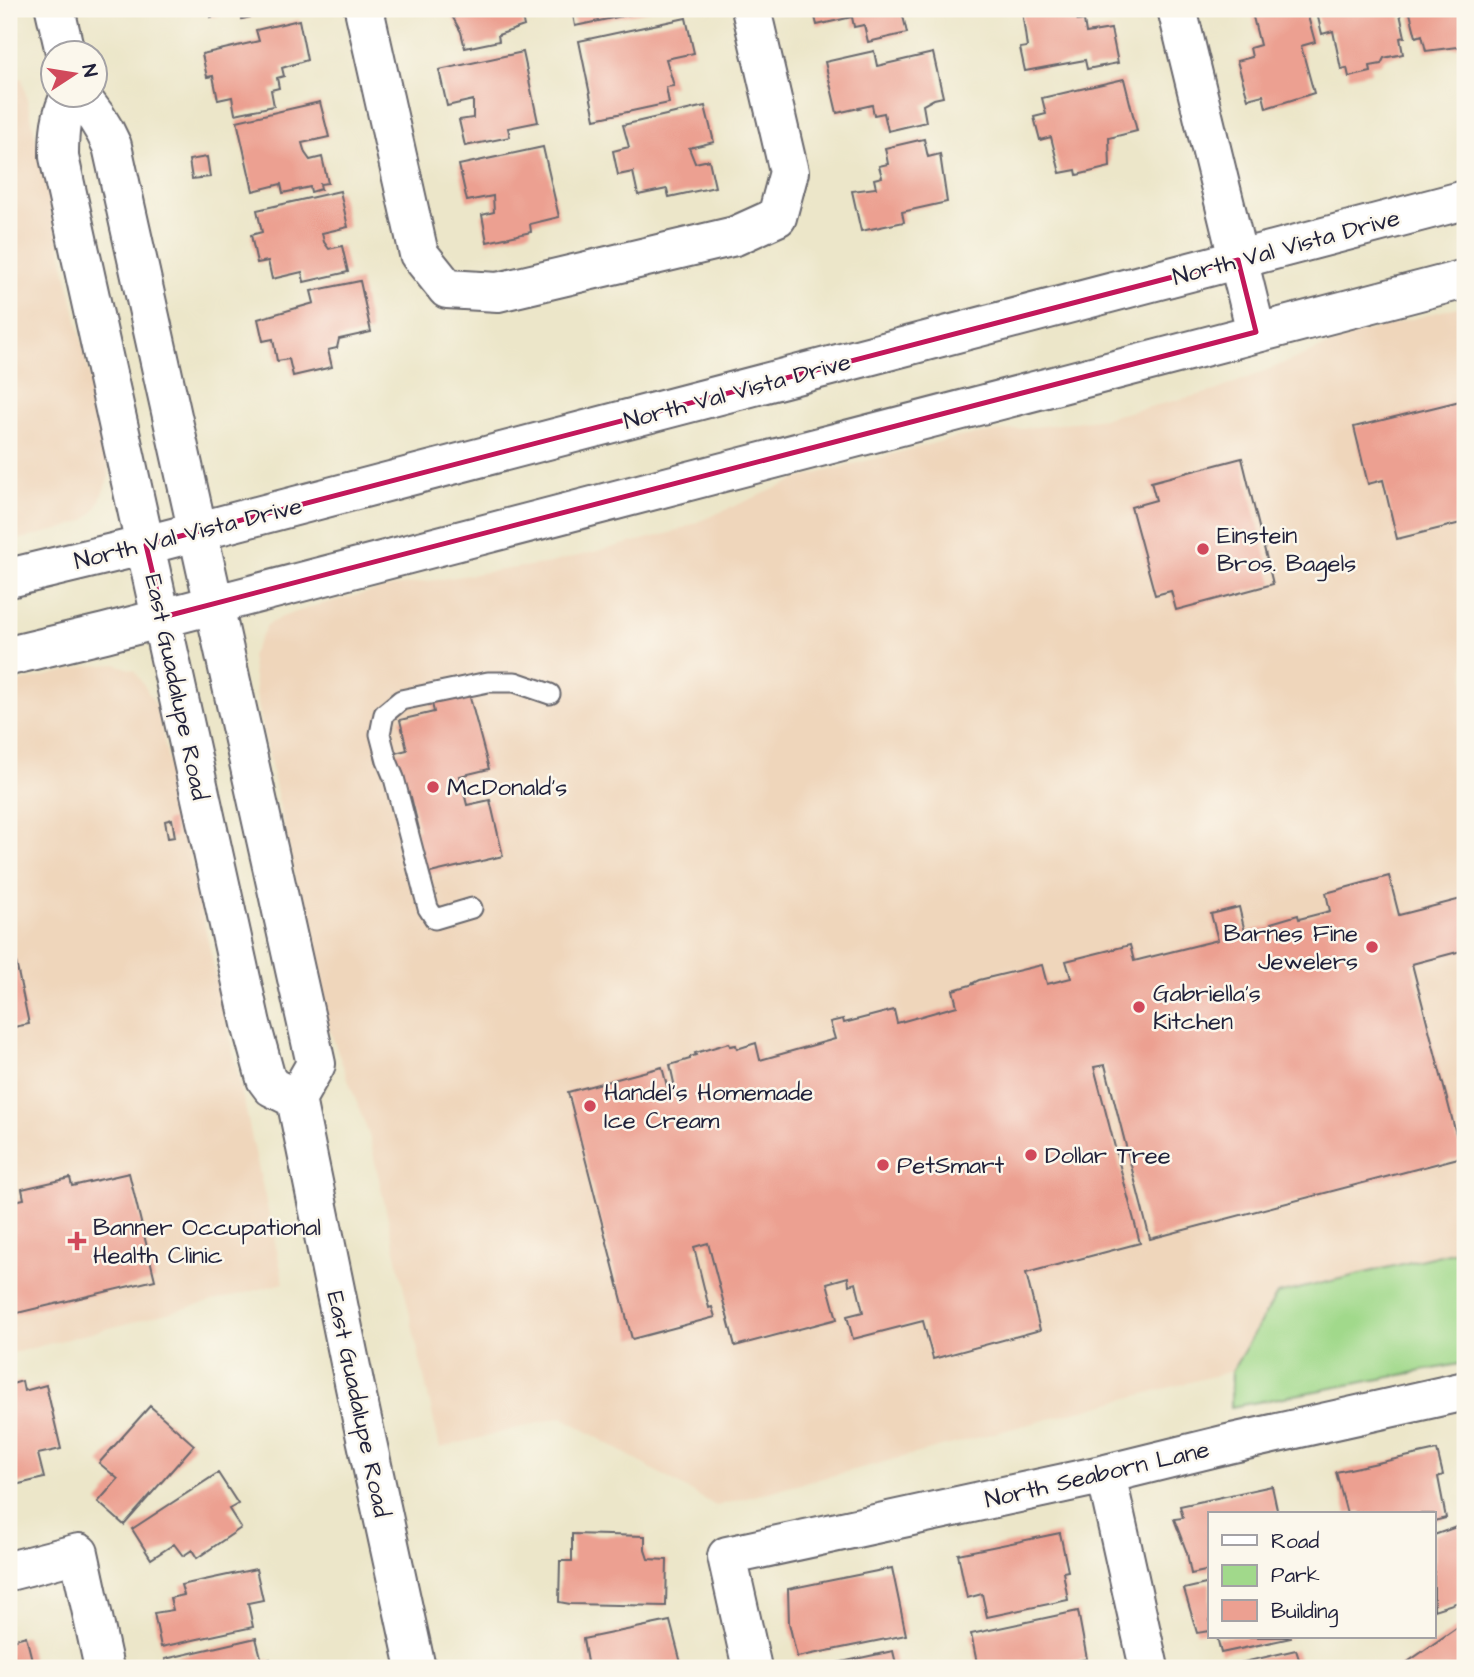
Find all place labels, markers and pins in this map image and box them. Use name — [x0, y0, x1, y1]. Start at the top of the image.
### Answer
place label: Einstein Bros. Bagels — [1217, 519, 1356, 582]
marker: Einstein Bros. Bagels — [1195, 541, 1211, 557]
place label: McDonald's — [447, 771, 567, 805]
marker: McDonald's — [425, 779, 441, 795]
place label: Barnes Fine Jewelers — [1224, 917, 1358, 979]
marker: Barnes Fine Jewelers — [1364, 939, 1380, 955]
place label: Gabriella's Kitchen — [1153, 977, 1261, 1039]
marker: Gabriella's Kitchen — [1131, 999, 1147, 1015]
place label: Handel's Homemade Ice Cream — [604, 1076, 813, 1138]
marker: Handel's Homemade Ice Cream — [582, 1098, 598, 1114]
place label: Dollar Tree — [1045, 1139, 1171, 1173]
marker: Dollar Tree — [1023, 1147, 1039, 1163]
place label: PetSmart — [897, 1149, 1005, 1183]
marker: PetSmart — [875, 1157, 891, 1173]
place label: Banner Occupational Health Clinic — [93, 1211, 321, 1273]
marker: Banner Occupational Health Clinic — [67, 1231, 87, 1251]

